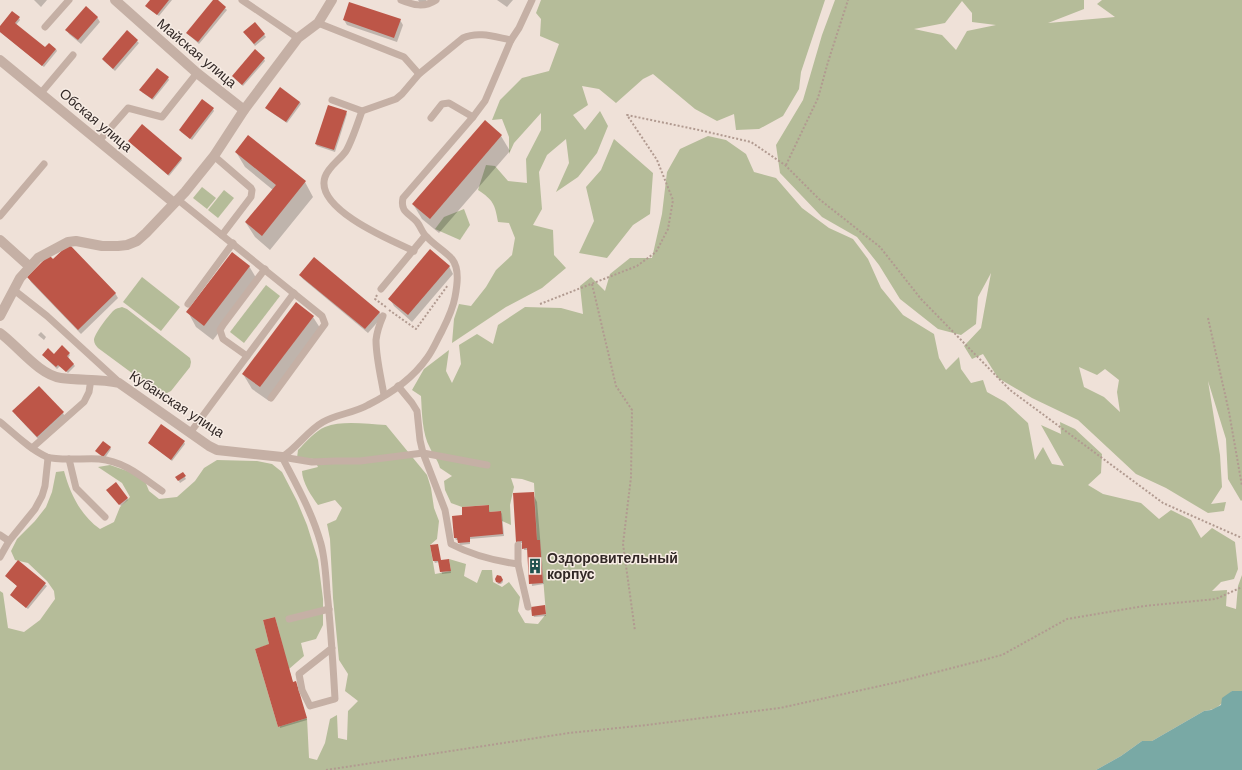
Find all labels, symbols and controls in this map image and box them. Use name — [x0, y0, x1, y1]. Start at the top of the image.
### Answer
street label: Майская улица — [154, 14, 241, 92]
street label: Обская улица — [56, 84, 136, 156]
street label: Кубанская улица — [126, 367, 228, 441]
place label: Оздоровительный корпус — [547, 549, 678, 583]
building icon: Оздоровительный корпус — [526, 557, 544, 575]

